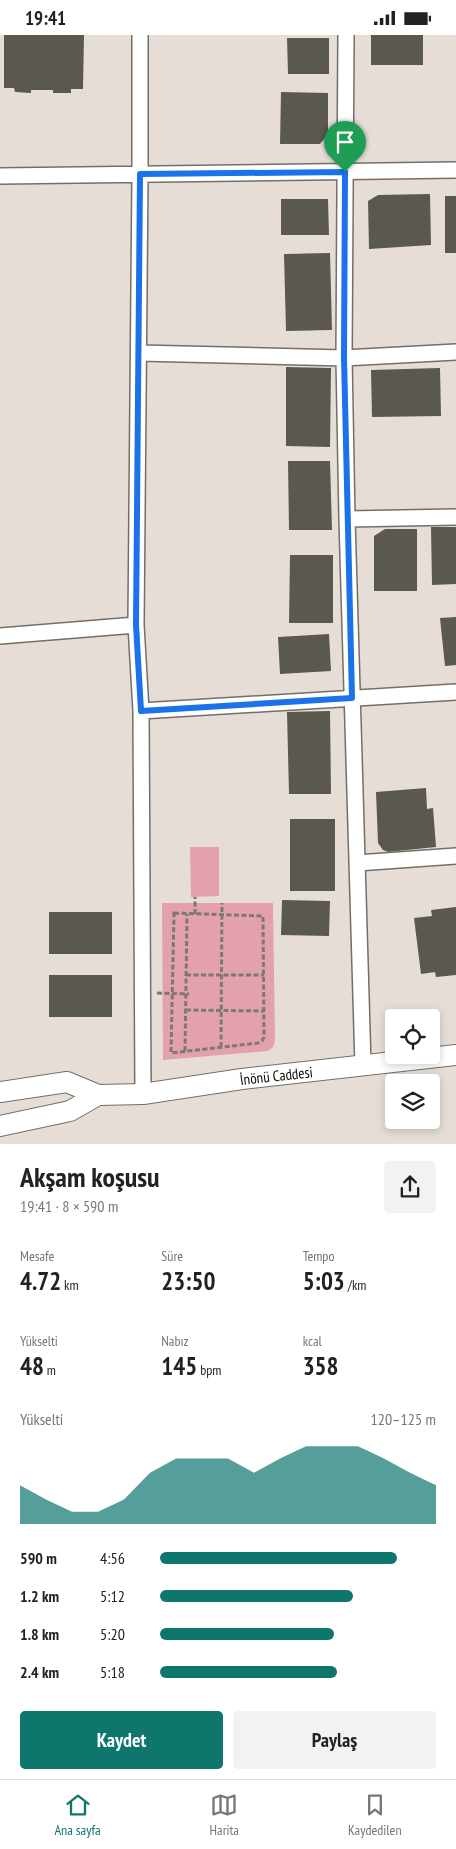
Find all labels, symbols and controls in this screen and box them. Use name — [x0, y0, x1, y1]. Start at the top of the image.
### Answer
text: 19:41 — [25, 6, 66, 30]
pin — [324, 121, 366, 172]
icon: arrive — [331, 128, 359, 156]
map controls — [385, 1009, 440, 1129]
button: locate — [385, 1009, 440, 1064]
street label: İnönü Caddesi — [239, 1062, 314, 1089]
button: layers — [385, 1074, 440, 1129]
text: Akşam koşusu — [20, 1158, 160, 1195]
button: share — [384, 1161, 436, 1213]
text: 19:41 · 8 × 590 m — [20, 1196, 118, 1216]
text: Mesafe — [20, 1247, 54, 1265]
text: Süre — [161, 1247, 183, 1265]
text: Tempo — [303, 1247, 335, 1265]
text: 4.72 — [20, 1265, 61, 1297]
text: 23:50 — [161, 1265, 215, 1297]
text: 5:03 — [303, 1265, 345, 1297]
text: km — [61, 1276, 79, 1294]
text: /km — [345, 1276, 366, 1294]
text: Yükselti — [20, 1332, 58, 1350]
text: Nabız — [161, 1332, 189, 1350]
text: kcal — [303, 1332, 322, 1350]
text: 48 — [20, 1350, 44, 1382]
text: 145 — [161, 1350, 197, 1382]
text: 358 — [303, 1350, 339, 1382]
text: m — [44, 1361, 56, 1379]
text: bpm — [197, 1361, 221, 1379]
text: Yükselti — [20, 1409, 63, 1429]
text: 120–125 m — [371, 1409, 436, 1429]
text: 590 m — [20, 1548, 57, 1568]
text: 4:56 — [100, 1548, 125, 1568]
text: 1.2 km — [20, 1586, 59, 1606]
text: 5:12 — [100, 1586, 125, 1606]
text: 1.8 km — [20, 1624, 59, 1644]
text: 5:20 — [100, 1624, 125, 1644]
text: 2.4 km — [20, 1662, 59, 1682]
text: 5:18 — [100, 1662, 125, 1682]
button: Kaydet — [20, 1711, 223, 1769]
button: Paylaş — [233, 1711, 436, 1769]
tab: Ana sayfa — [54, 1791, 101, 1839]
tab: Harita — [210, 1791, 239, 1839]
tab: Kaydedilen — [348, 1791, 402, 1839]

